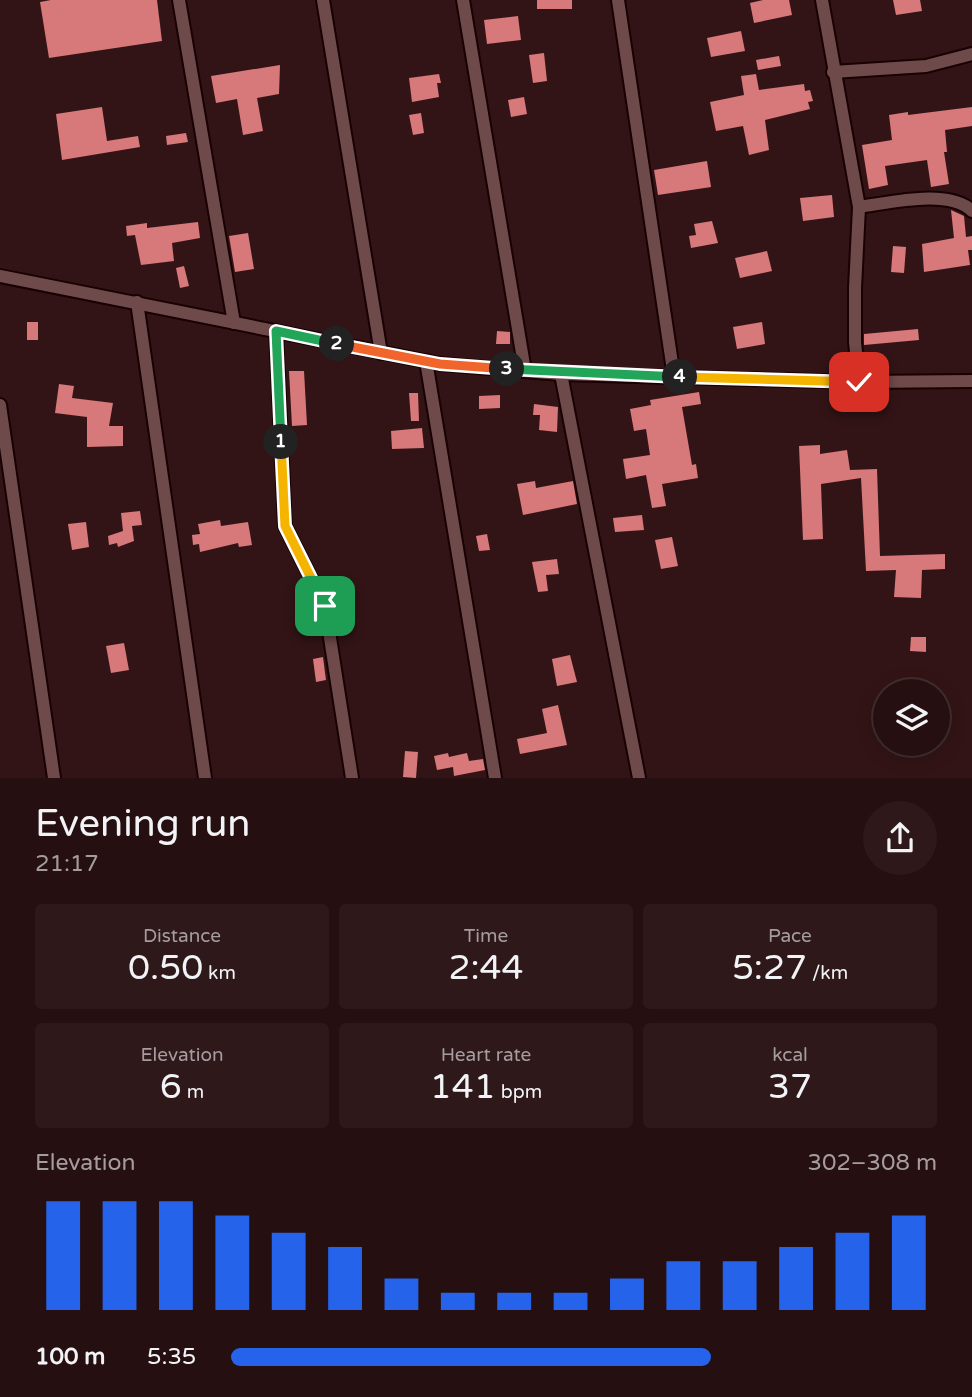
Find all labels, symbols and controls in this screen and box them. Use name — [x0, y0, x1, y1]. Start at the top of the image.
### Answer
pin: 2 — [320, 326, 354, 362]
text: 2 — [331, 332, 342, 354]
pin: 3 — [490, 352, 524, 386]
pin — [829, 352, 889, 412]
text: 3 — [501, 357, 512, 379]
pin: 4 — [662, 360, 698, 394]
icon: check — [840, 363, 878, 401]
text: 4 — [674, 365, 685, 387]
pin: 1 — [264, 424, 298, 460]
text: 1 — [275, 430, 286, 452]
pin — [295, 576, 355, 636]
icon: arrive — [306, 587, 344, 625]
map controls — [873, 679, 950, 756]
button: layers — [873, 679, 950, 756]
text: Evening run — [35, 801, 250, 847]
button: share — [863, 801, 937, 875]
text: 21:17 — [35, 850, 99, 878]
text: Distance — [143, 925, 221, 947]
text: Time — [464, 925, 508, 947]
text: Pace — [768, 925, 812, 947]
text: 0.50 — [128, 947, 203, 989]
text: 2:44 — [448, 947, 524, 989]
text: 5:27 — [732, 947, 807, 989]
text: km — [203, 962, 236, 984]
text: /km — [807, 962, 848, 984]
text: Elevation — [140, 1044, 224, 1066]
text: Heart rate — [441, 1044, 531, 1066]
text: kcal — [772, 1044, 808, 1066]
text: 6 — [160, 1066, 182, 1108]
text: 141 — [430, 1066, 496, 1108]
text: 37 — [768, 1066, 812, 1108]
text: m — [182, 1081, 204, 1103]
text: bpm — [496, 1081, 542, 1103]
text: Elevation — [35, 1149, 136, 1177]
text: 302–308 m — [808, 1149, 937, 1177]
text: 100 m — [35, 1343, 105, 1371]
text: 5:35 — [147, 1343, 196, 1371]

